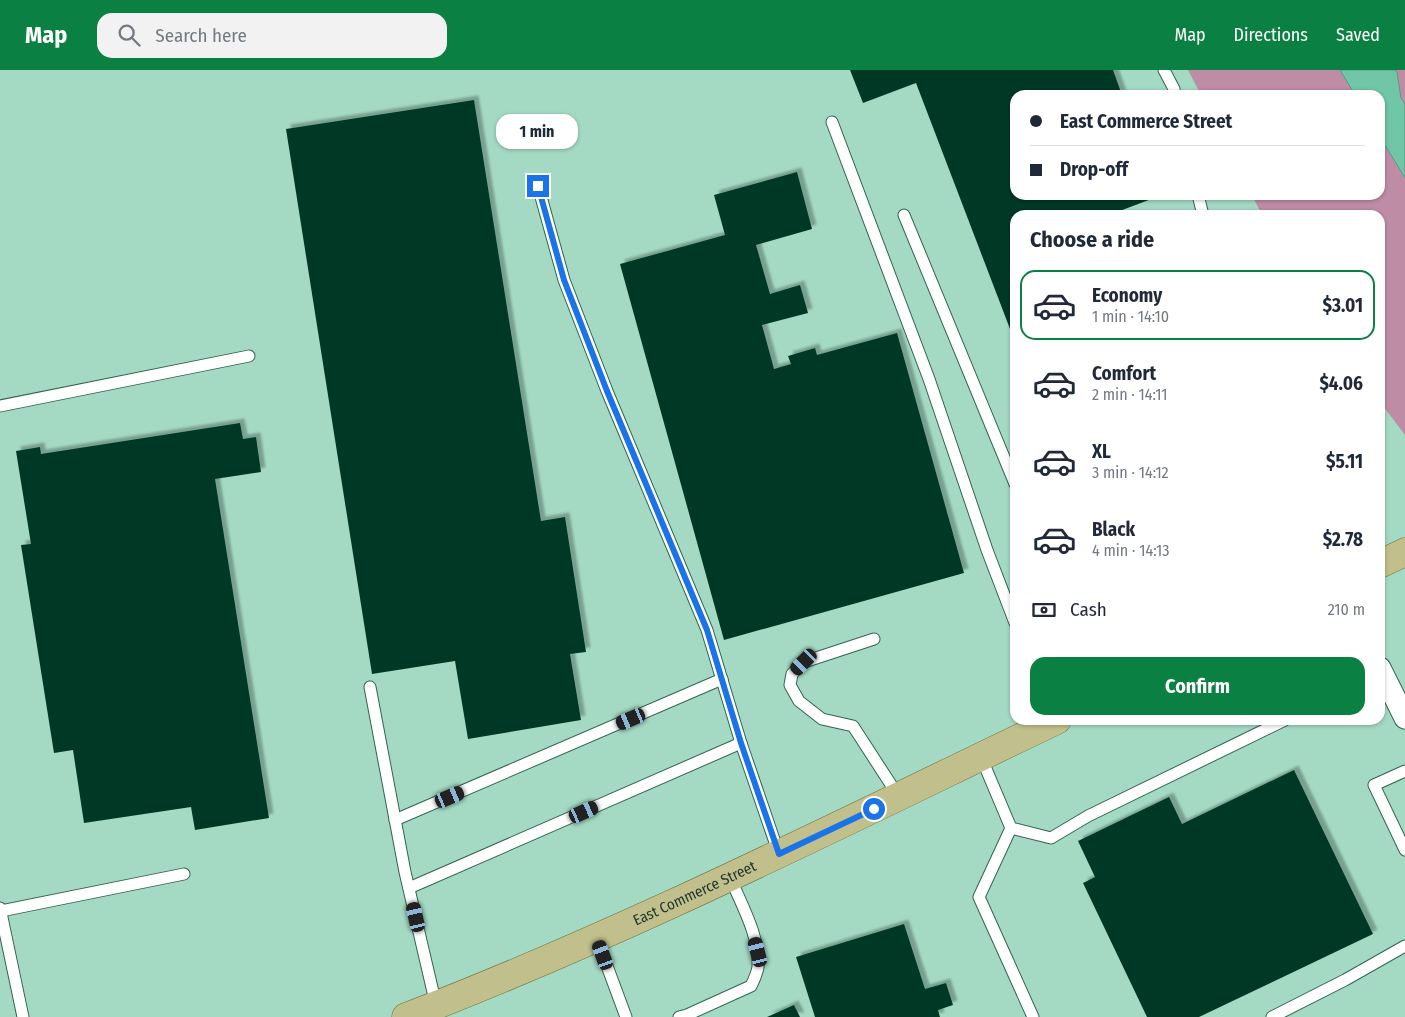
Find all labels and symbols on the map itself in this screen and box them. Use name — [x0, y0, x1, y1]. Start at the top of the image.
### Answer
callout: 1 min — [497, 114, 579, 148]
route end — [527, 175, 549, 197]
car — [788, 646, 819, 678]
car — [614, 706, 647, 732]
car — [433, 784, 466, 810]
route start — [863, 798, 885, 820]
car — [567, 799, 600, 825]
street label: East Commerce Street — [630, 857, 759, 929]
car — [405, 901, 426, 933]
car — [747, 936, 768, 968]
car — [590, 938, 615, 972]

